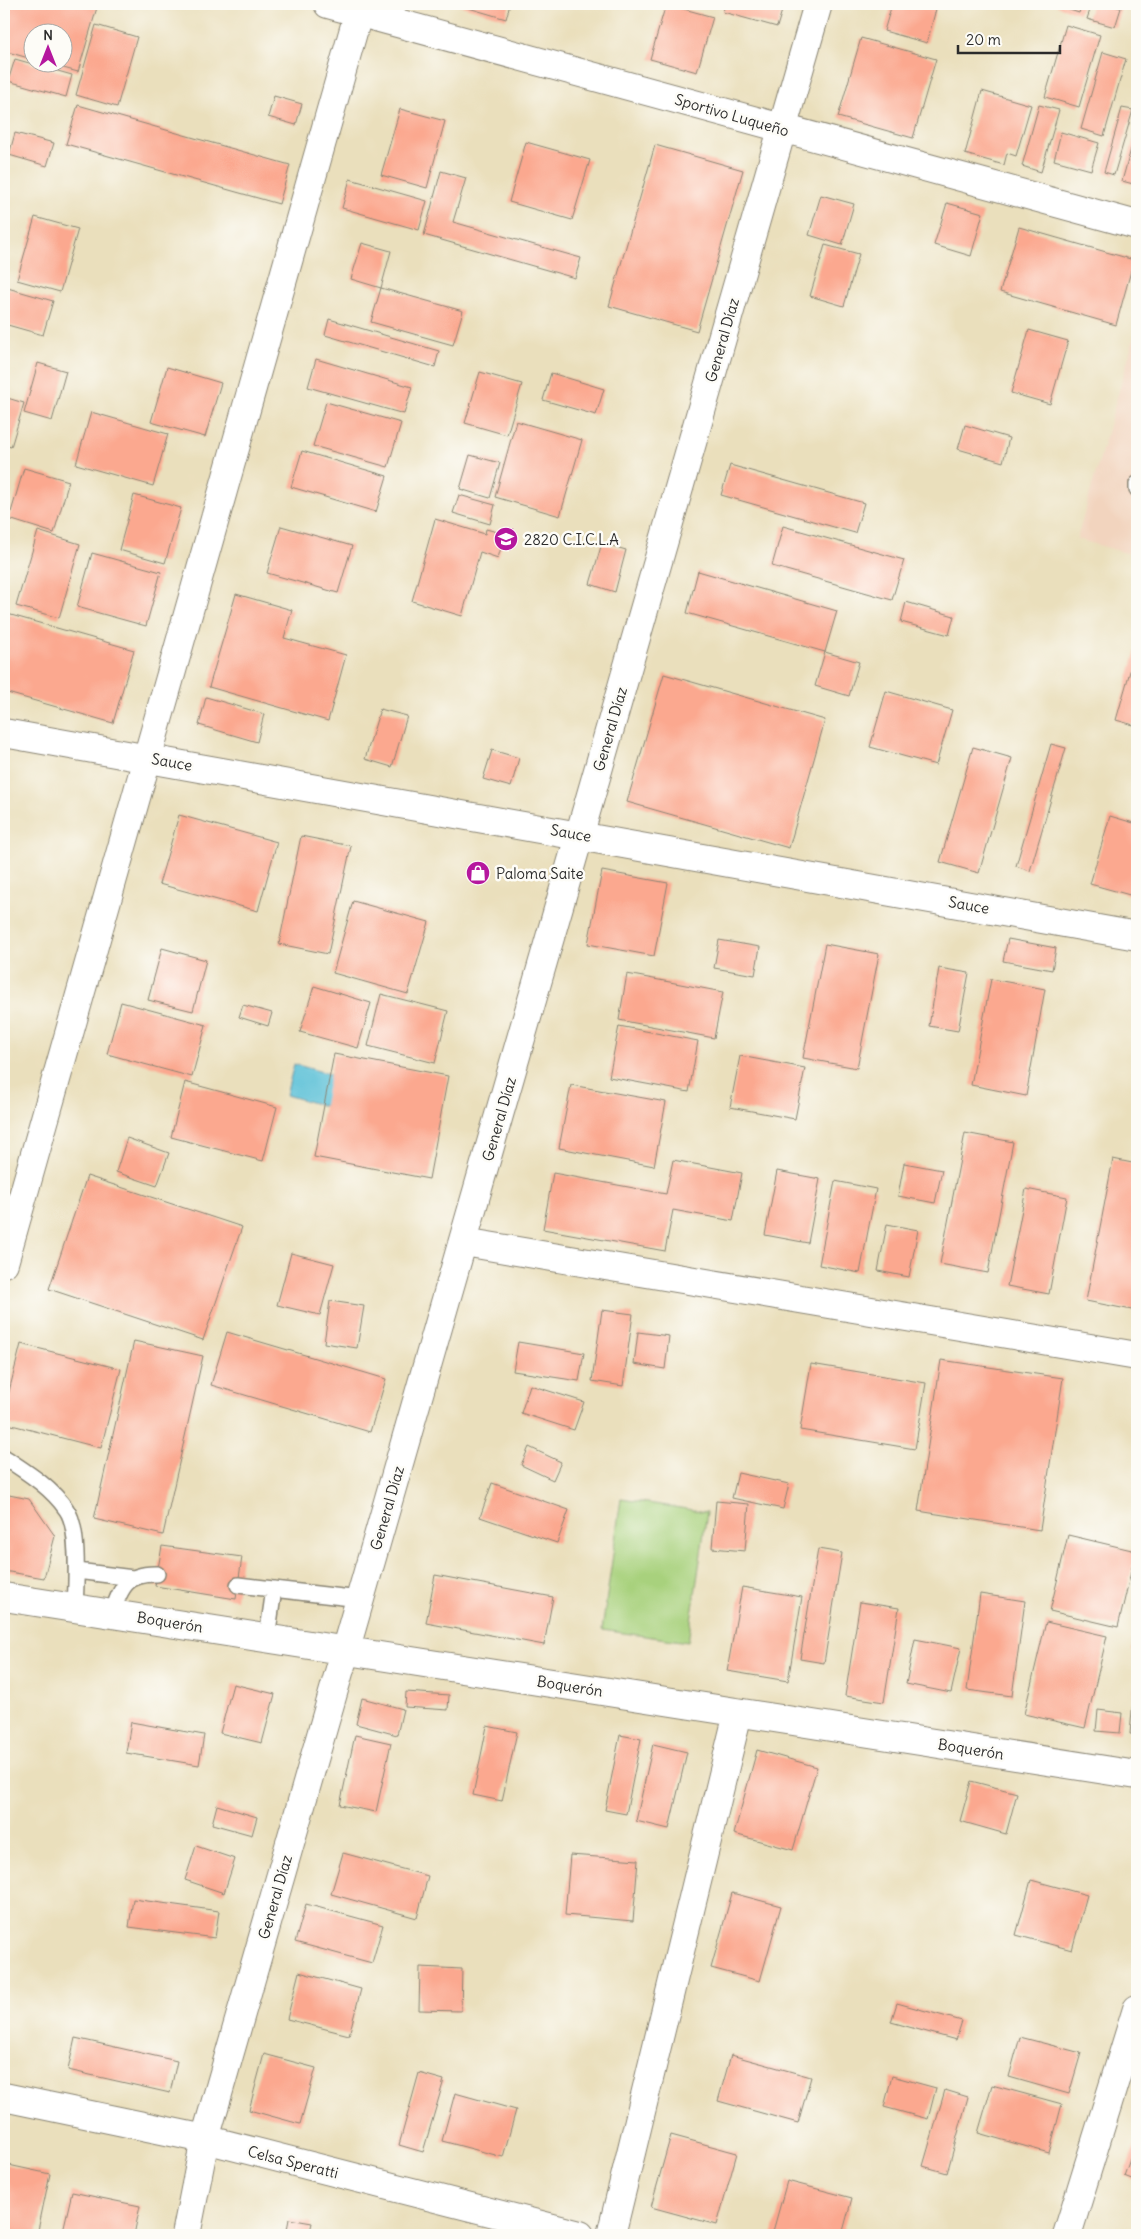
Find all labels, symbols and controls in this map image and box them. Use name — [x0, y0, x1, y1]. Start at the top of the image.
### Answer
north arrow — [22, 22, 72, 72]
scale bar — [958, 22, 1061, 54]
text: N — [43, 26, 53, 44]
text: 20 m — [966, 30, 1001, 49]
street label: Sportivo Luqueño — [673, 90, 791, 140]
street label: General Díaz — [701, 296, 743, 384]
school or university icon: 2820 C.I.C.L.A — [493, 526, 519, 552]
place label: 2820 C.I.C.L.A — [524, 530, 619, 549]
street label: General Díaz — [589, 685, 631, 773]
street label: Sauce — [150, 749, 194, 775]
street label: Sauce — [549, 820, 593, 846]
shop icon: Paloma Saite — [465, 860, 491, 886]
place label: Paloma Saite — [496, 864, 584, 883]
street label: Sauce — [947, 892, 991, 918]
street label: General Díaz — [478, 1075, 520, 1163]
street label: General Díaz — [366, 1464, 408, 1552]
street label: Boquerón — [136, 1607, 205, 1637]
street label: Boquerón — [536, 1671, 605, 1701]
street label: Boquerón — [937, 1734, 1006, 1764]
street label: General Díaz — [254, 1853, 296, 1941]
street label: Celsa Speratti — [246, 2142, 340, 2182]

